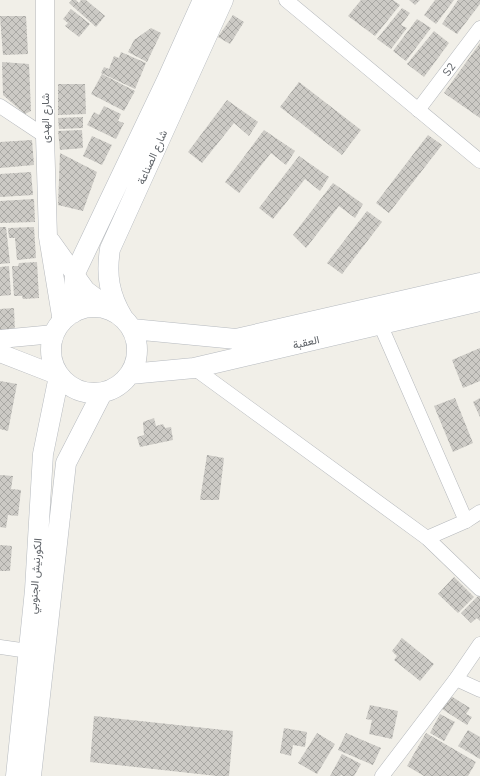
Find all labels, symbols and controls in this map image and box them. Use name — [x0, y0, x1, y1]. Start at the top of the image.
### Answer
street label: S2 — [439, 59, 459, 79]
street label: شارع الهدى — [38, 93, 53, 143]
street label: شارع الصناعة — [134, 127, 171, 187]
street label: العقبة — [291, 332, 321, 352]
street label: الكورنيش الجنوبي — [25, 538, 48, 615]

